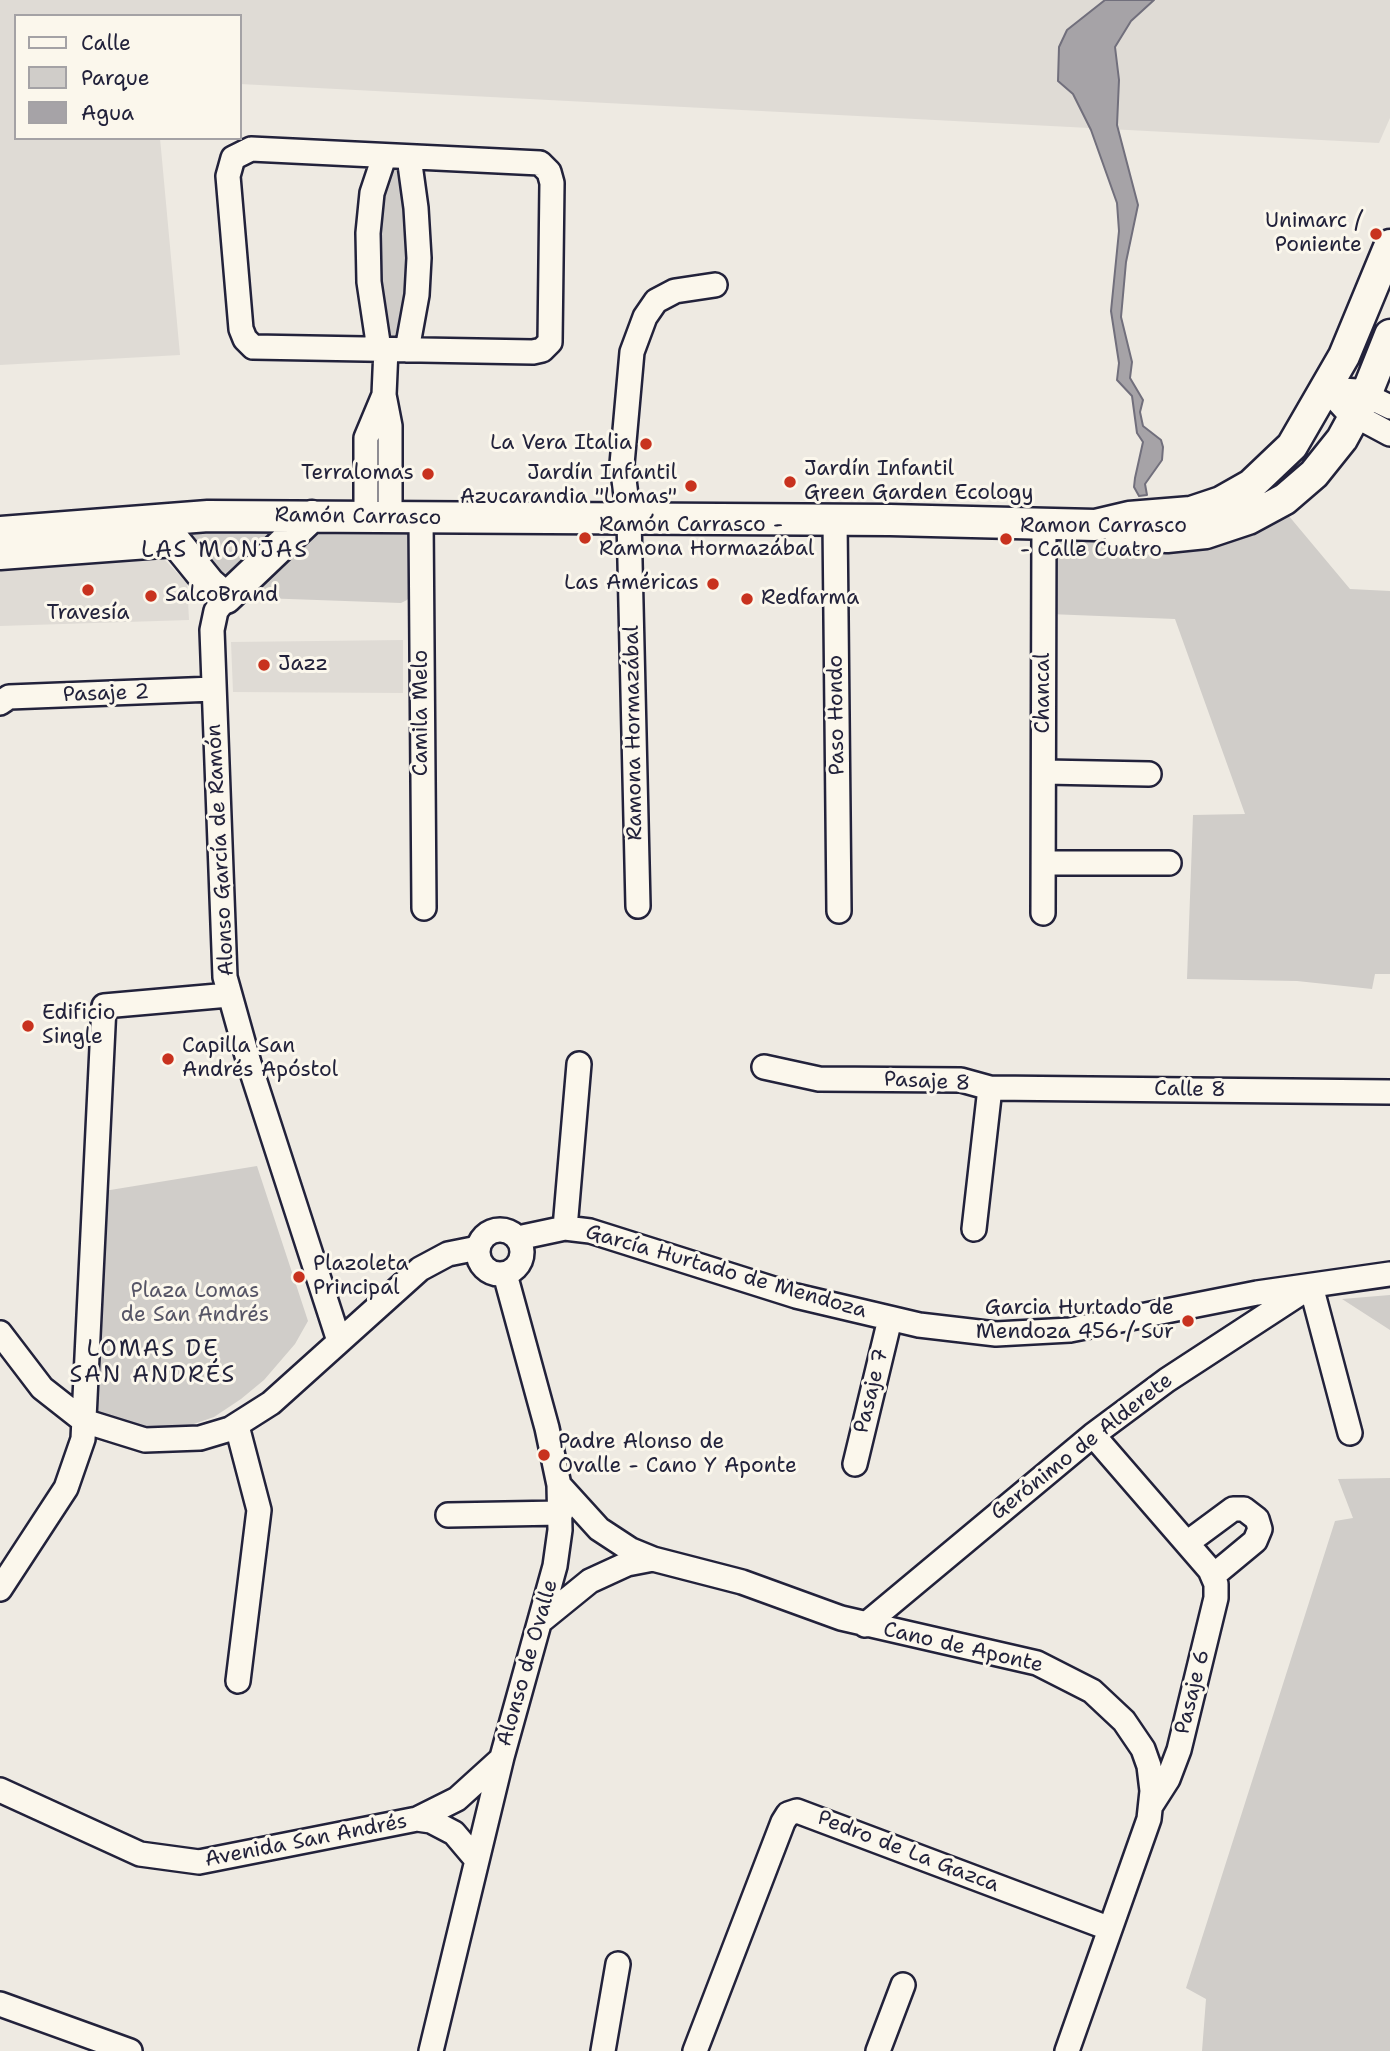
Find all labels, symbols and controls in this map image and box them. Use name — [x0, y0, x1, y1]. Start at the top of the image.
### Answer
legend — [14, 14, 242, 140]
text: Calle — [81, 29, 131, 57]
text: Parque — [81, 64, 150, 92]
text: Agua — [81, 99, 134, 127]
place label: Unimarc / Poniente — [1265, 209, 1362, 259]
marker: Unimarc / Poniente — [1368, 226, 1384, 242]
place label: La Vera Italia — [490, 431, 632, 457]
marker: La Vera Italia — [638, 436, 654, 452]
place label: Jardín Infantil Green Garden Ecology — [804, 457, 1033, 507]
place label: Terralomas — [301, 461, 414, 487]
place label: Jardín Infantil Azucarandia "Lomas" — [460, 461, 677, 511]
marker: Terralomas — [420, 466, 436, 482]
marker: Jardín Infantil Green Garden Ecology — [782, 474, 798, 490]
marker: Jardín Infantil Azucarandia "Lomas" — [683, 478, 699, 494]
street label: Ramón Carrasco — [274, 503, 442, 531]
place label: Ramón Carrasco - Ramona Hormazábal — [599, 513, 814, 563]
place label: Ramon Carrasco - Calle Cuatro — [1020, 514, 1187, 564]
marker: Ramón Carrasco - Ramona Hormazábal — [577, 530, 593, 546]
marker: Ramon Carrasco - Calle Cuatro — [998, 531, 1014, 547]
district label: LAS MONJAS — [142, 537, 308, 565]
place label: Las Américas — [564, 571, 699, 597]
marker: Las Américas — [705, 576, 721, 592]
marker: Travesía — [80, 582, 96, 598]
place label: SalcoBrand — [165, 583, 278, 609]
place label: Redfarma — [761, 586, 859, 612]
marker: SalcoBrand — [143, 588, 159, 604]
marker: Redfarma — [739, 591, 755, 607]
place label: Travesía — [47, 601, 129, 627]
street label: Ramona Hormazábal — [620, 625, 648, 841]
street label: Camila Melo — [409, 650, 435, 776]
place label: Jazz — [278, 652, 328, 678]
street label: Chancal — [1031, 653, 1057, 733]
street label: Paso Hondo — [823, 655, 851, 775]
marker: Jazz — [256, 657, 272, 673]
street label: Pasaje 2 — [62, 680, 150, 708]
street label: Alonso García de Ramón — [202, 723, 240, 977]
place label: Edificio Single — [42, 1001, 115, 1051]
marker: Edificio Single — [20, 1018, 36, 1034]
place label: Capilla San Andrés Apóstol — [182, 1034, 338, 1084]
marker: Capilla San Andrés Apóstol — [160, 1051, 176, 1067]
street label: Pasaje 8 — [883, 1067, 971, 1097]
street label: Calle 8 — [1154, 1077, 1226, 1103]
street label: García Hurtado de Mendoza — [583, 1220, 869, 1324]
place label: Plazoleta Principal — [313, 1252, 409, 1302]
marker: Plazoleta Principal — [291, 1269, 307, 1285]
park label: Plaza Lomas de San Andrés — [121, 1279, 269, 1329]
place label: Garcia Hurtado de Mendoza 456 / Sur — [976, 1296, 1174, 1346]
marker: Garcia Hurtado de Mendoza 456 / Sur — [1180, 1313, 1196, 1329]
district label: LOMAS DE SAN ANDRÉS — [71, 1336, 235, 1390]
street label: Pasaje 7 — [849, 1346, 895, 1436]
street label: Gerónimo de Alderete — [986, 1368, 1178, 1526]
place label: Padre Alonso de Ovalle - Cano Y Aponte — [558, 1430, 797, 1480]
marker: Padre Alonso de Ovalle - Cano Y Aponte — [536, 1447, 552, 1463]
street label: Alonso de Ovalle — [492, 1577, 564, 1749]
street label: Cano de Aponte — [881, 1617, 1045, 1679]
street label: Pasaje 6 — [1170, 1647, 1216, 1737]
street label: Pedro de La Gazca — [814, 1806, 1002, 1898]
street label: Avenida San Andrés — [203, 1809, 409, 1873]

